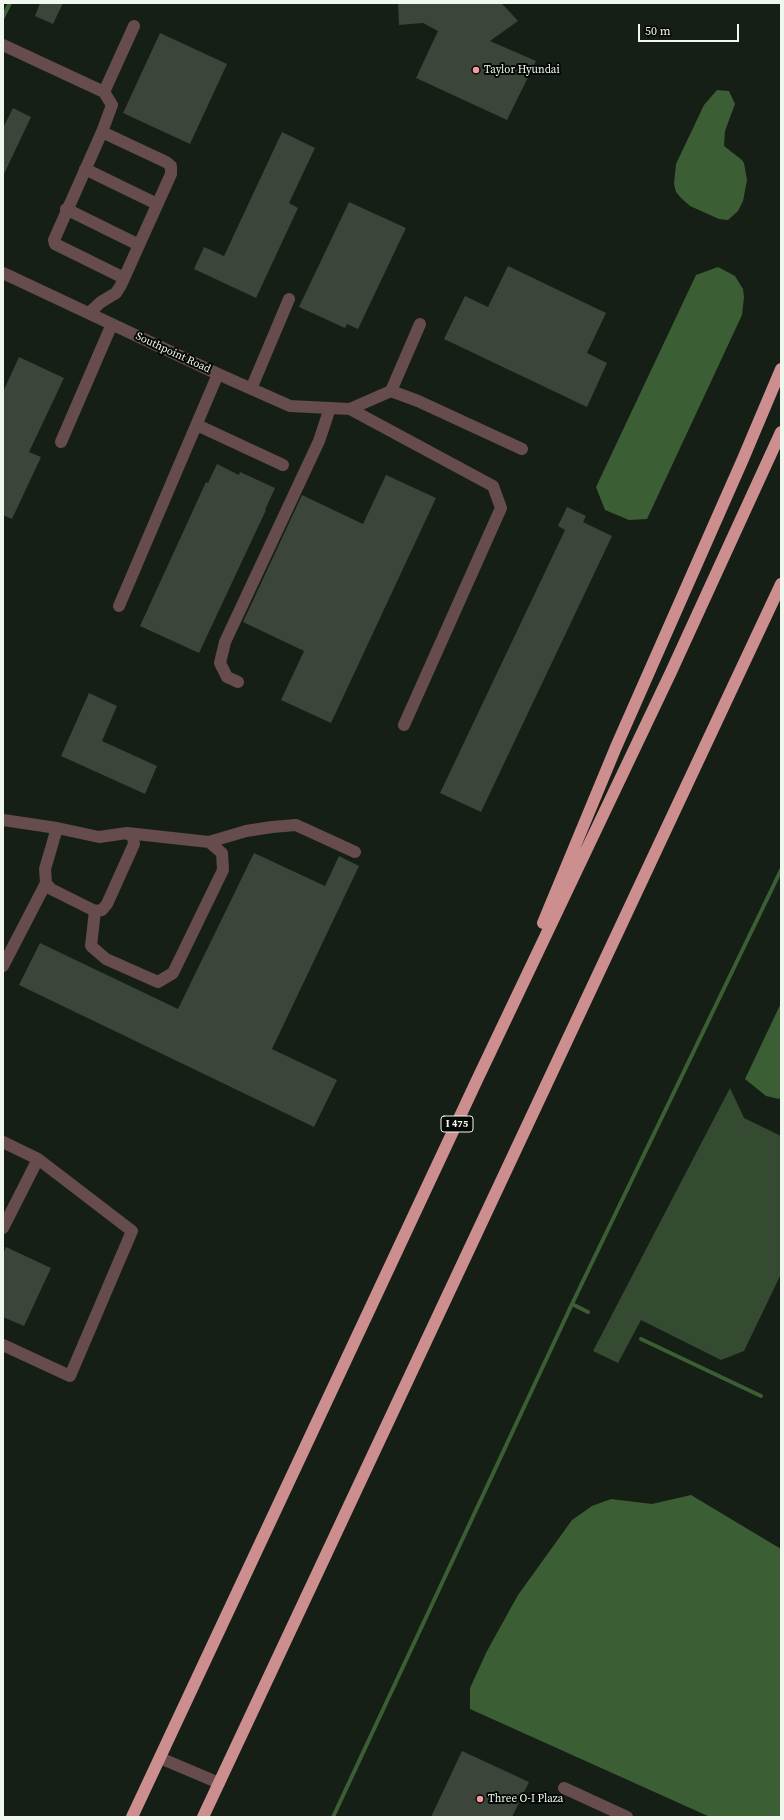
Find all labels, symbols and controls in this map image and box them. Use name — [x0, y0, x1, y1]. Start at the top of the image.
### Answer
scale bar — [640, 16, 741, 42]
text: 50 m — [645, 23, 671, 39]
place label: Taylor Hyundai — [484, 63, 560, 77]
marker: Taylor Hyundai — [471, 65, 481, 75]
street label: Southpoint Road — [133, 330, 213, 376]
road number: I 475 — [441, 1116, 473, 1132]
place label: Three O-I Plaza — [488, 1792, 563, 1806]
marker: Three O-I Plaza — [475, 1794, 485, 1804]

